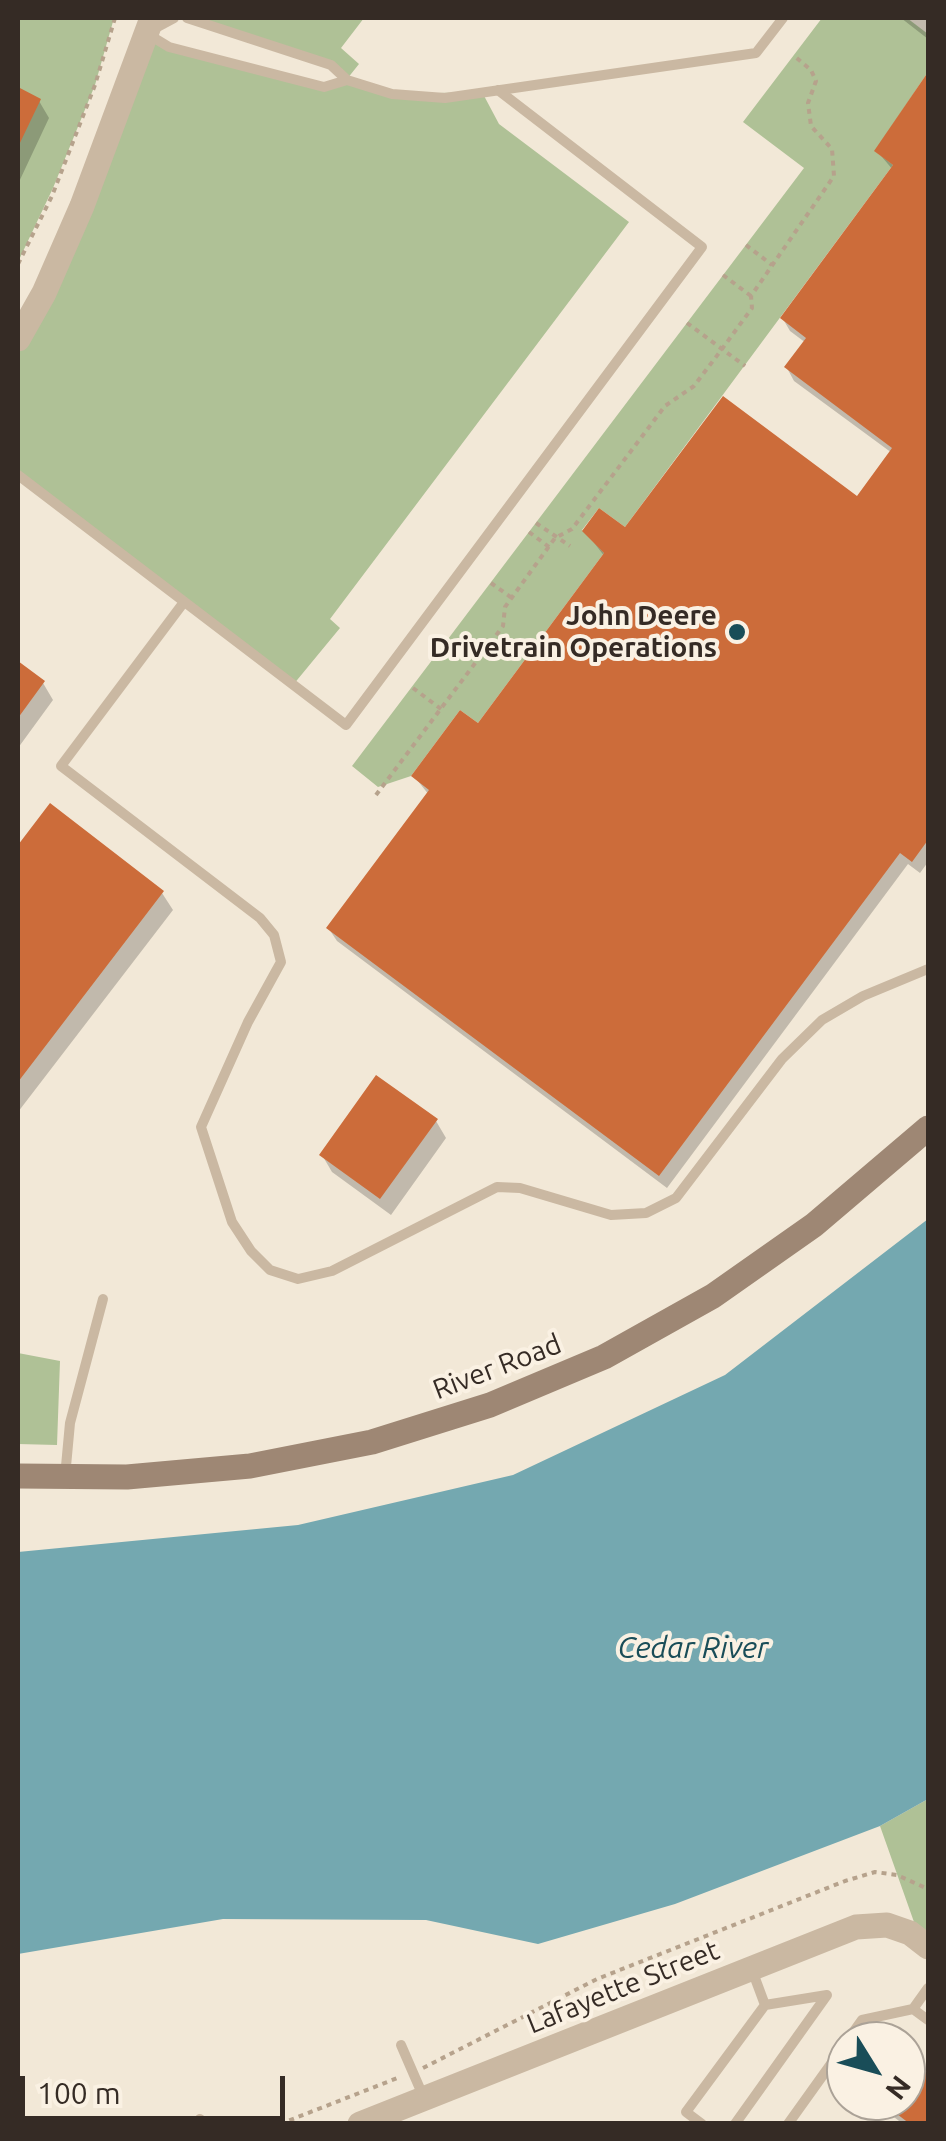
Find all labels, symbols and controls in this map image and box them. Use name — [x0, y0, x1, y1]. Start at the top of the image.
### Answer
place label: John Deere Drivetrain Operations — [430, 599, 717, 665]
marker: John Deere Drivetrain Operations — [726, 621, 748, 643]
street label: River Road — [428, 1327, 566, 1407]
water label: Cedar River — [618, 1630, 768, 1666]
street label: Lafayette Street — [522, 1933, 724, 2041]
north arrow — [826, 2021, 926, 2121]
scale bar — [25, 2056, 290, 2118]
text: N — [880, 2070, 917, 2106]
text: 100 m — [37, 2076, 121, 2110]

